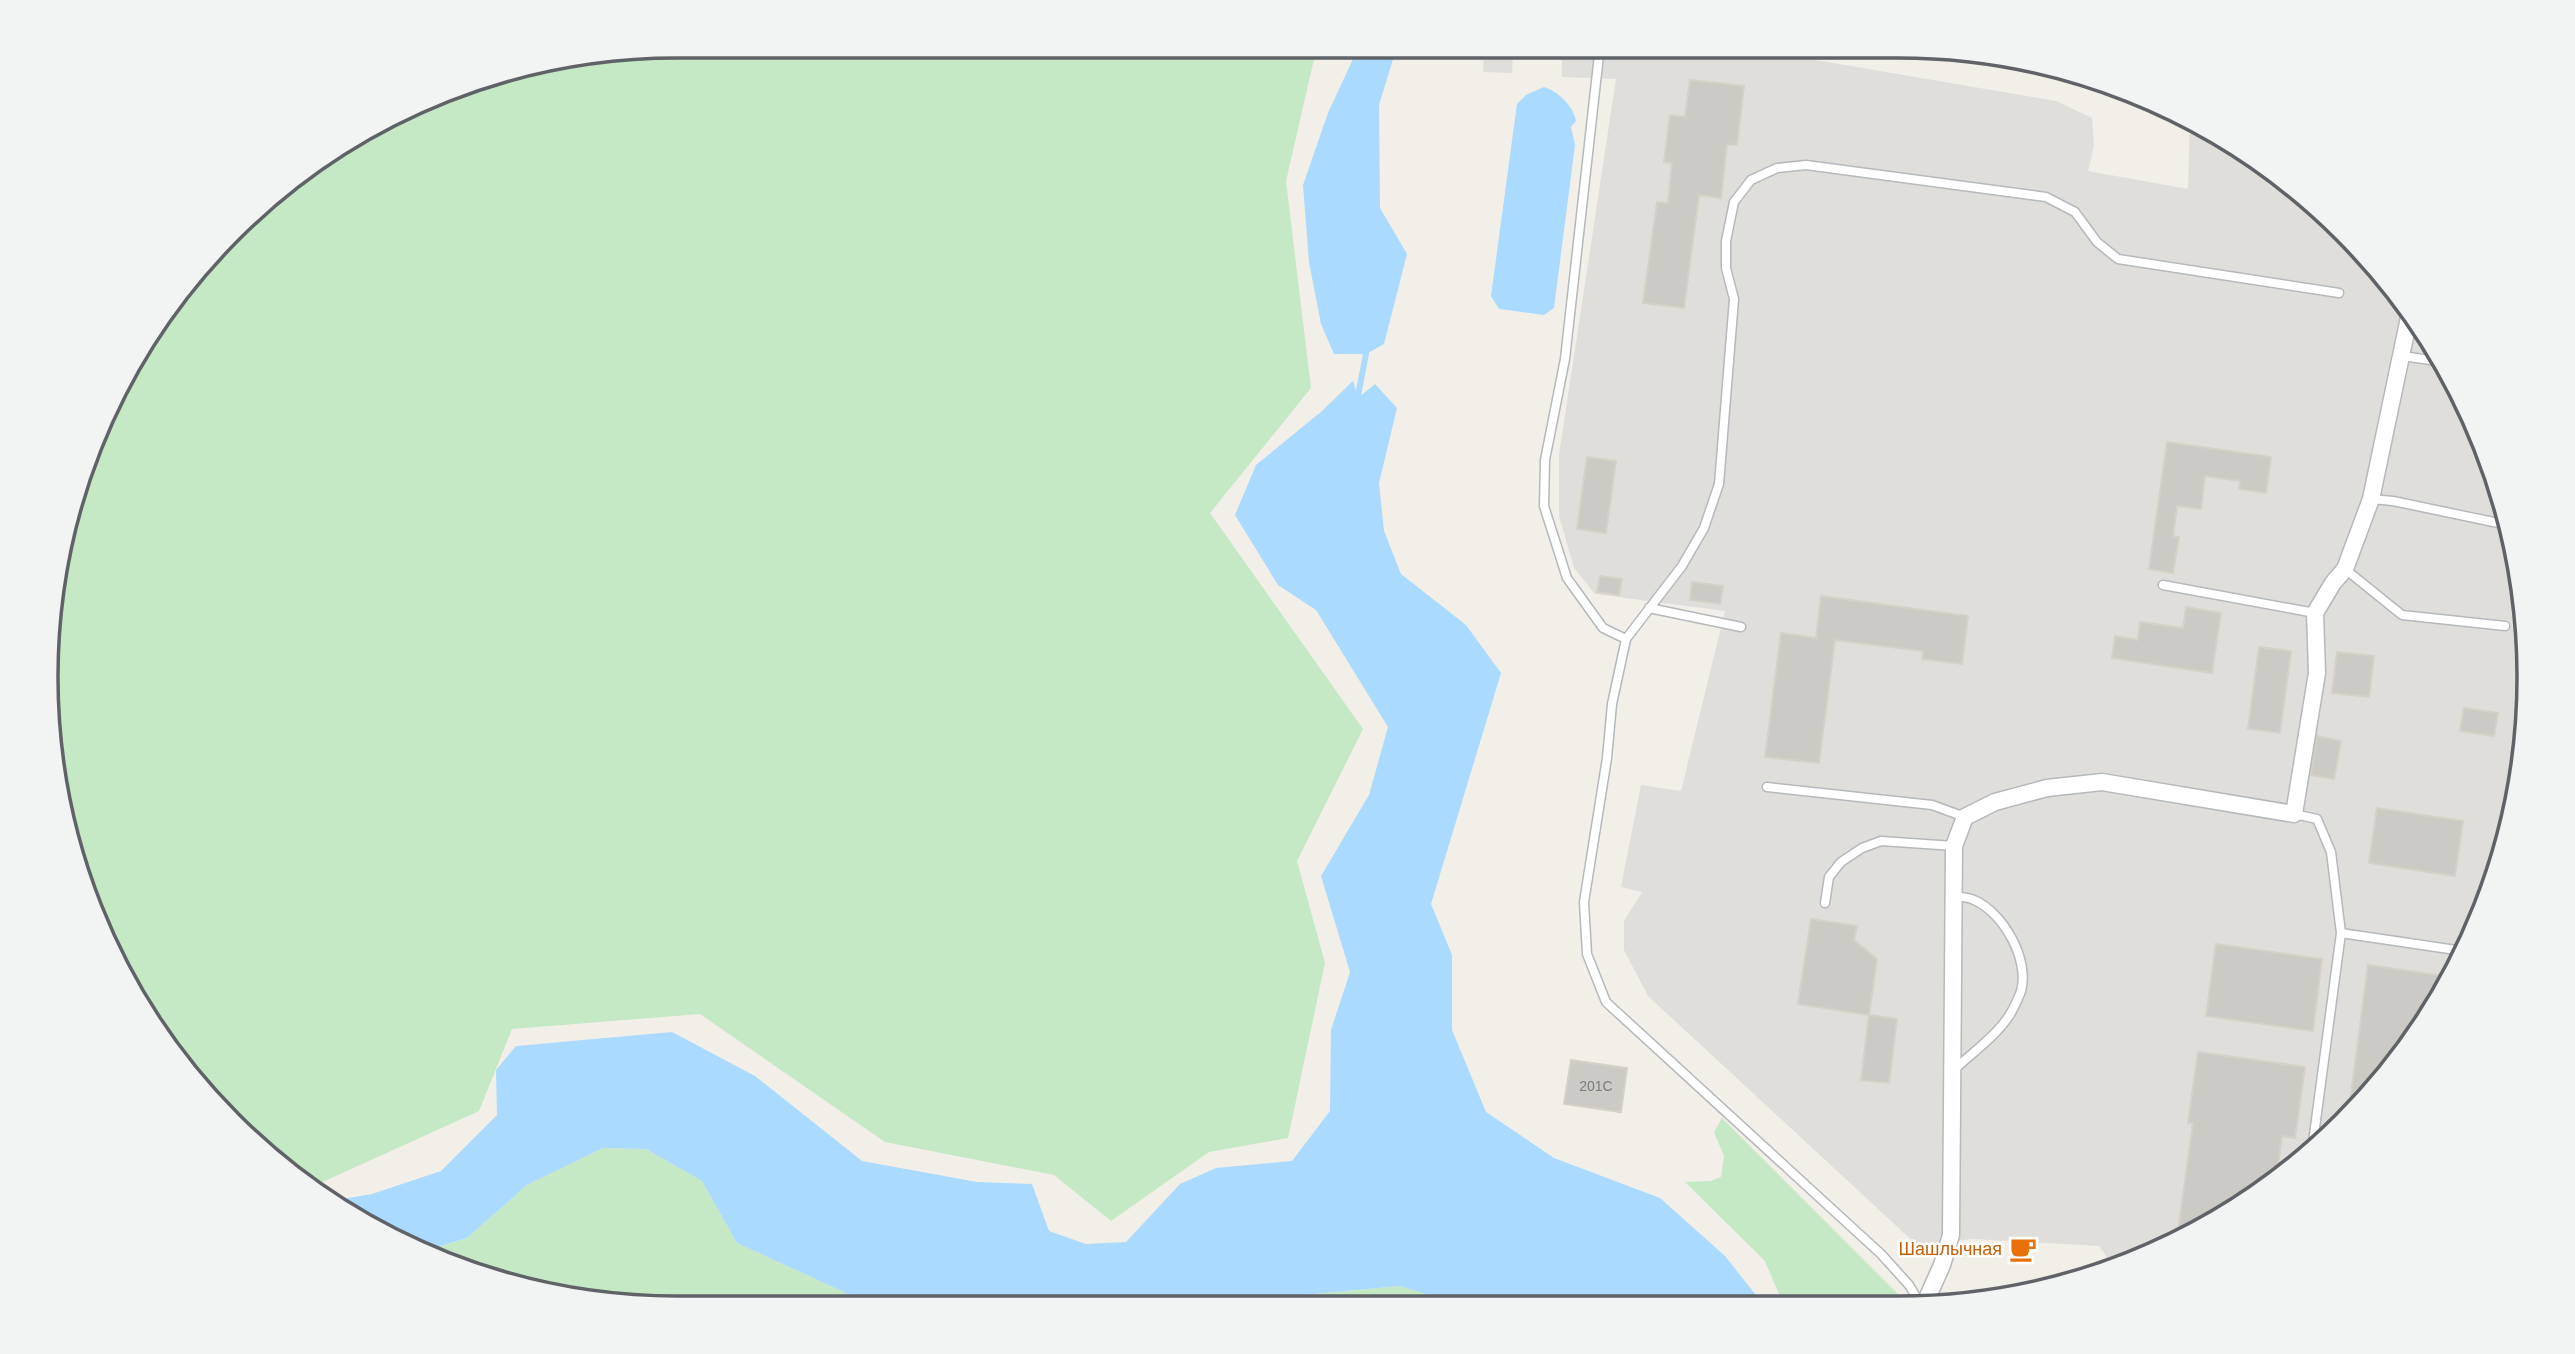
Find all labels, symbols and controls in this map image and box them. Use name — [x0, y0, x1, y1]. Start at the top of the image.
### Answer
house number: 201С — [1579, 1078, 1613, 1094]
cafe icon: Шашлычная — [2008, 1234, 2038, 1264]
place label: Шашлычная — [1899, 1239, 2002, 1259]

